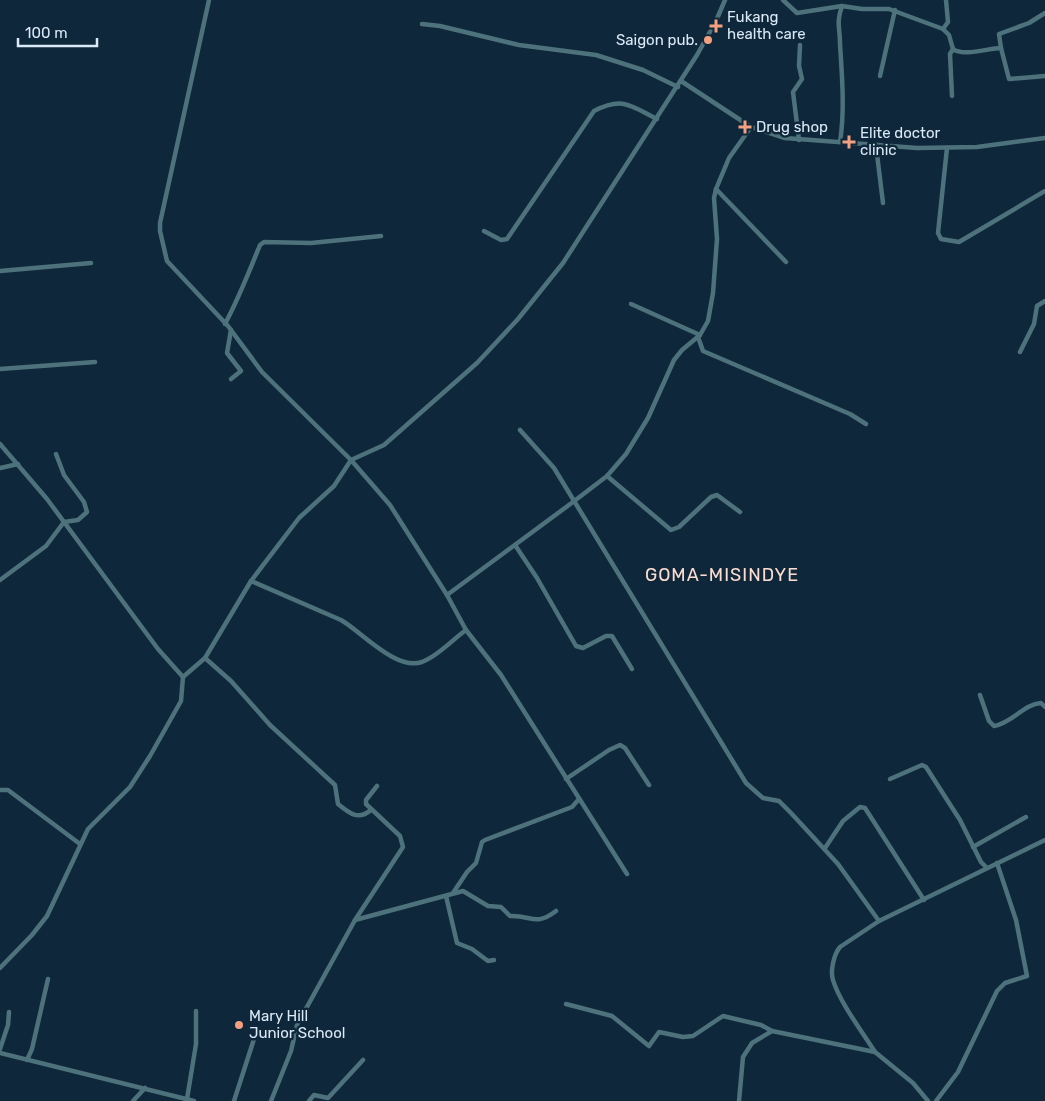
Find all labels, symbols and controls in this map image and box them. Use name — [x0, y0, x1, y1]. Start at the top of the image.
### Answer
place label: Fukang health care — [727, 8, 806, 43]
scale bar — [18, 15, 96, 47]
marker: Fukang health care — [709, 19, 723, 33]
text: 100 m — [25, 24, 67, 42]
place label: Saigon pub. — [616, 31, 698, 49]
marker: Saigon pub. — [702, 34, 714, 46]
place label: Drug shop — [756, 118, 828, 136]
marker: Drug shop — [738, 120, 752, 134]
place label: Elite doctor clinic — [860, 124, 941, 159]
marker: Elite doctor clinic — [842, 135, 856, 149]
district label: GOMA-MISINDYE — [645, 564, 799, 586]
place label: Mary Hill Junior School — [249, 1007, 345, 1042]
marker: Mary Hill Junior School — [233, 1019, 245, 1031]

